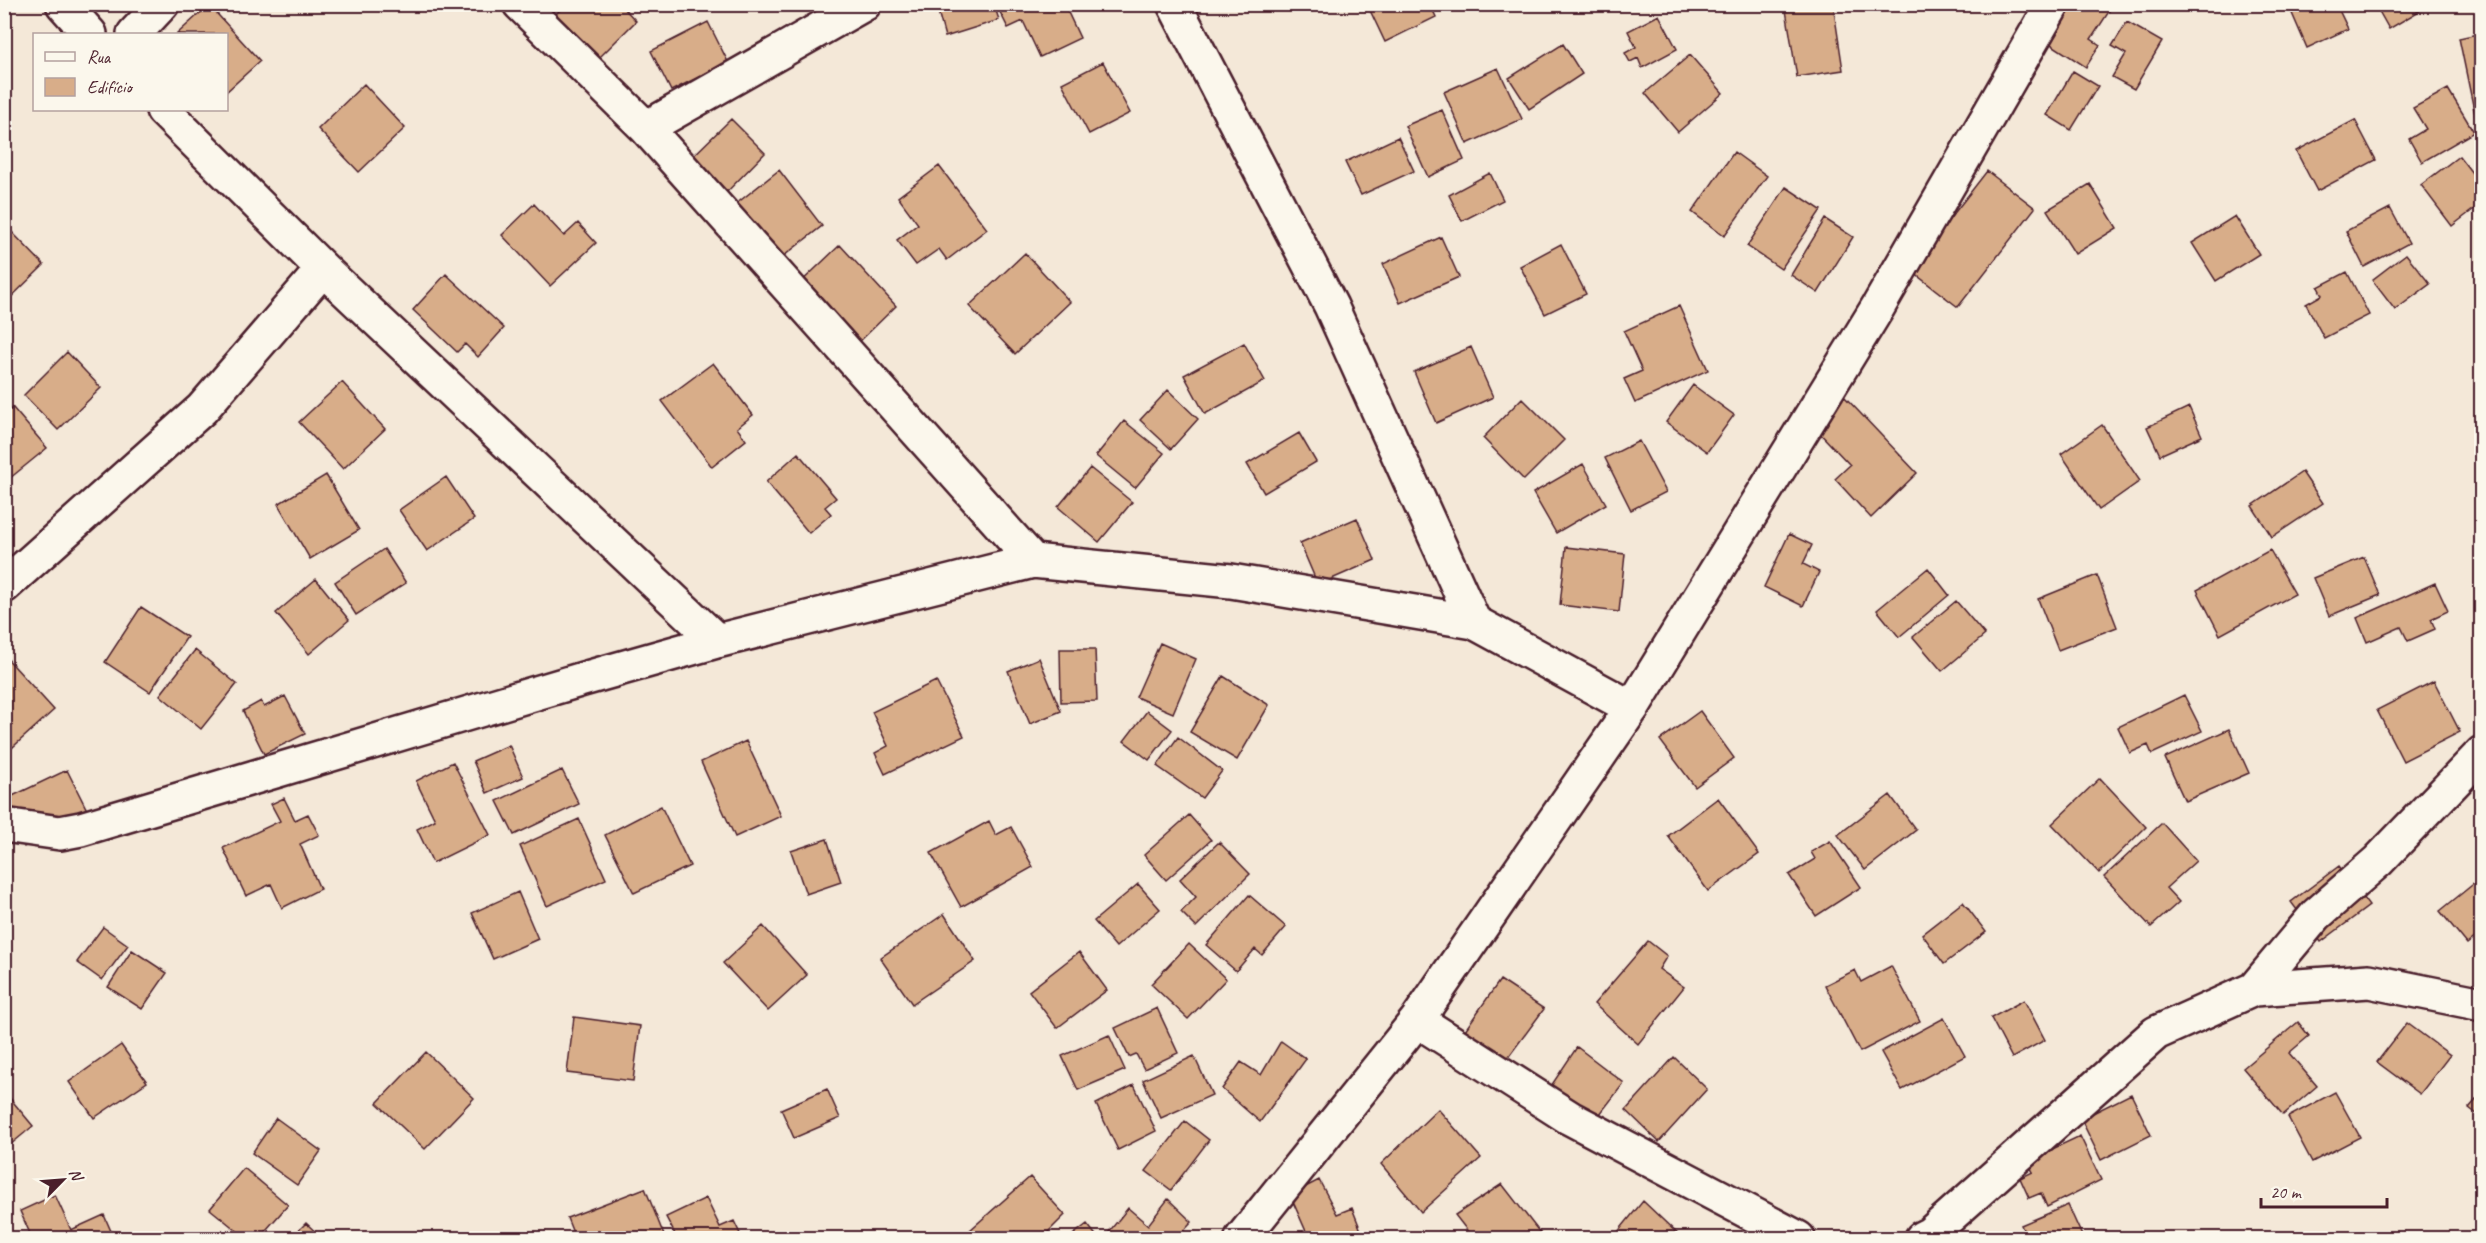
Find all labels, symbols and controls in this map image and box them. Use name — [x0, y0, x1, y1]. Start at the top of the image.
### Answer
legend — [33, 33, 228, 111]
text: Rua — [87, 46, 112, 68]
text: Edifício — [87, 76, 133, 98]
north arrow — [33, 1150, 93, 1210]
text: N — [65, 1165, 88, 1186]
scale bar — [2261, 1171, 2387, 1209]
text: 20 m — [2270, 1181, 2303, 1203]

